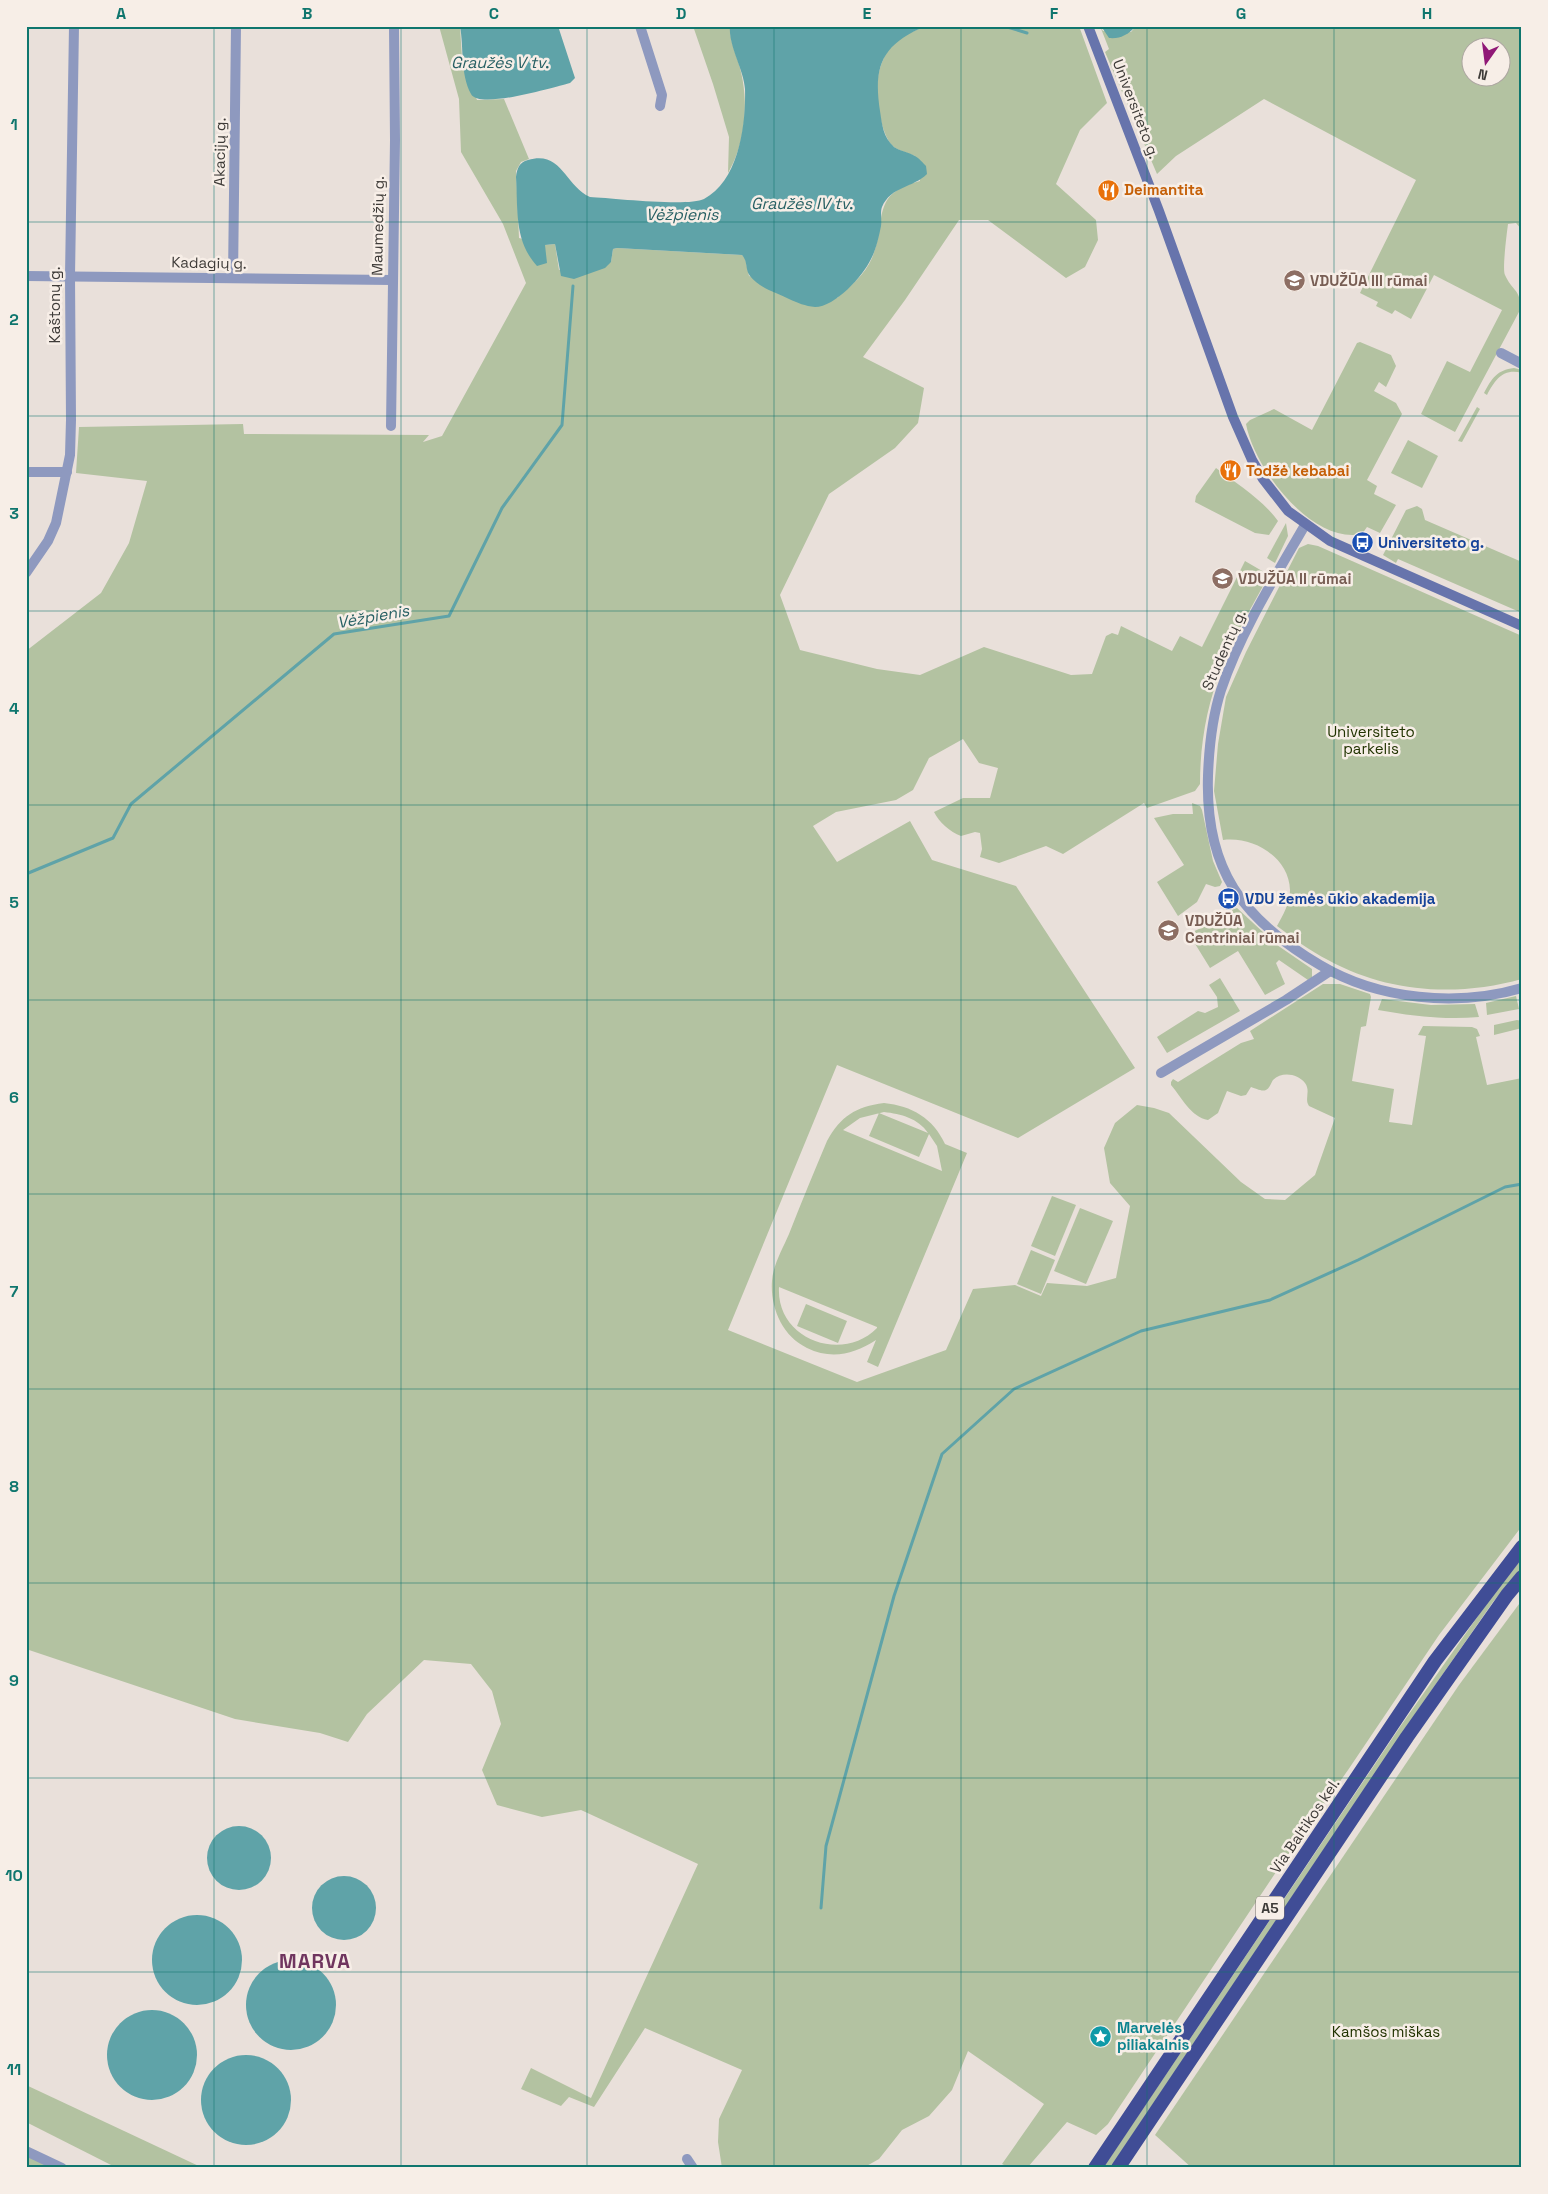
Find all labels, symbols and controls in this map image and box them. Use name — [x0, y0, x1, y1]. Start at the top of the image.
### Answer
text: A — [116, 3, 126, 24]
text: B — [302, 3, 312, 24]
text: C — [489, 3, 499, 24]
text: D — [676, 3, 686, 24]
text: E — [863, 3, 872, 24]
text: F — [1050, 3, 1059, 24]
text: G — [1236, 3, 1246, 24]
text: H — [1422, 3, 1432, 24]
north arrow — [1460, 38, 1510, 88]
water label: Graužės V tv. — [451, 52, 549, 73]
street label: Universiteto g. — [1109, 56, 1164, 161]
text: N — [1476, 65, 1490, 84]
text: 1 — [10, 114, 18, 135]
street label: Akacijų g. — [209, 118, 230, 186]
street label: Maumedžių g. — [367, 176, 388, 276]
restaurant icon: Deimantita — [1096, 178, 1120, 202]
place label: Deimantita — [1124, 180, 1204, 199]
water label: Graužės IV tv. — [751, 193, 853, 214]
water label: Vėžpienis — [646, 204, 719, 225]
street label: Kadagių g. — [171, 252, 247, 273]
street label: Kaštonų g. — [45, 267, 64, 343]
school or university icon: VDUŽŪA III rūmai — [1282, 269, 1306, 293]
place label: VDUŽŪA III rūmai — [1310, 271, 1427, 290]
text: 2 — [9, 309, 19, 330]
restaurant icon: Todžė kebabai — [1218, 459, 1242, 483]
place label: Todžė kebabai — [1246, 461, 1349, 480]
text: 3 — [9, 503, 19, 524]
bus stop icon: Universiteto g. — [1350, 531, 1374, 555]
place label: Universiteto g. — [1378, 533, 1484, 552]
school or university icon: VDUŽŪA II rūmai — [1210, 567, 1234, 591]
place label: VDUŽŪA II rūmai — [1238, 569, 1351, 588]
water label: Vėžpienis — [335, 600, 411, 633]
street label: Studentų g. — [1197, 607, 1250, 693]
text: 4 — [9, 698, 19, 719]
park label: Universiteto parkelis — [1327, 722, 1415, 758]
bus stop icon: VDU žemės ūkio akademija — [1217, 887, 1241, 911]
place label: VDU žemės ūkio akademija — [1245, 889, 1436, 908]
text: 5 — [9, 892, 19, 913]
place label: VDUŽŪA Centriniai rūmai — [1185, 911, 1299, 947]
school or university icon: VDUŽŪA Centriniai rūmai — [1157, 918, 1181, 942]
text: 6 — [9, 1087, 19, 1108]
text: 7 — [10, 1281, 19, 1302]
text: 8 — [9, 1476, 19, 1497]
text: 9 — [9, 1670, 19, 1691]
street label: Via Baltikos kel. — [1266, 1774, 1343, 1877]
text: 10 — [5, 1865, 23, 1886]
road number: A5 — [1256, 1896, 1284, 1920]
district label: MARVA — [279, 1948, 351, 1974]
place label: Marvelės piliakalnis — [1117, 2018, 1189, 2054]
park label: Kamšos miškas — [1332, 2022, 1440, 2041]
place icon: Marvelės piliakalnis — [1089, 2025, 1113, 2049]
text: 11 — [7, 2059, 21, 2080]

